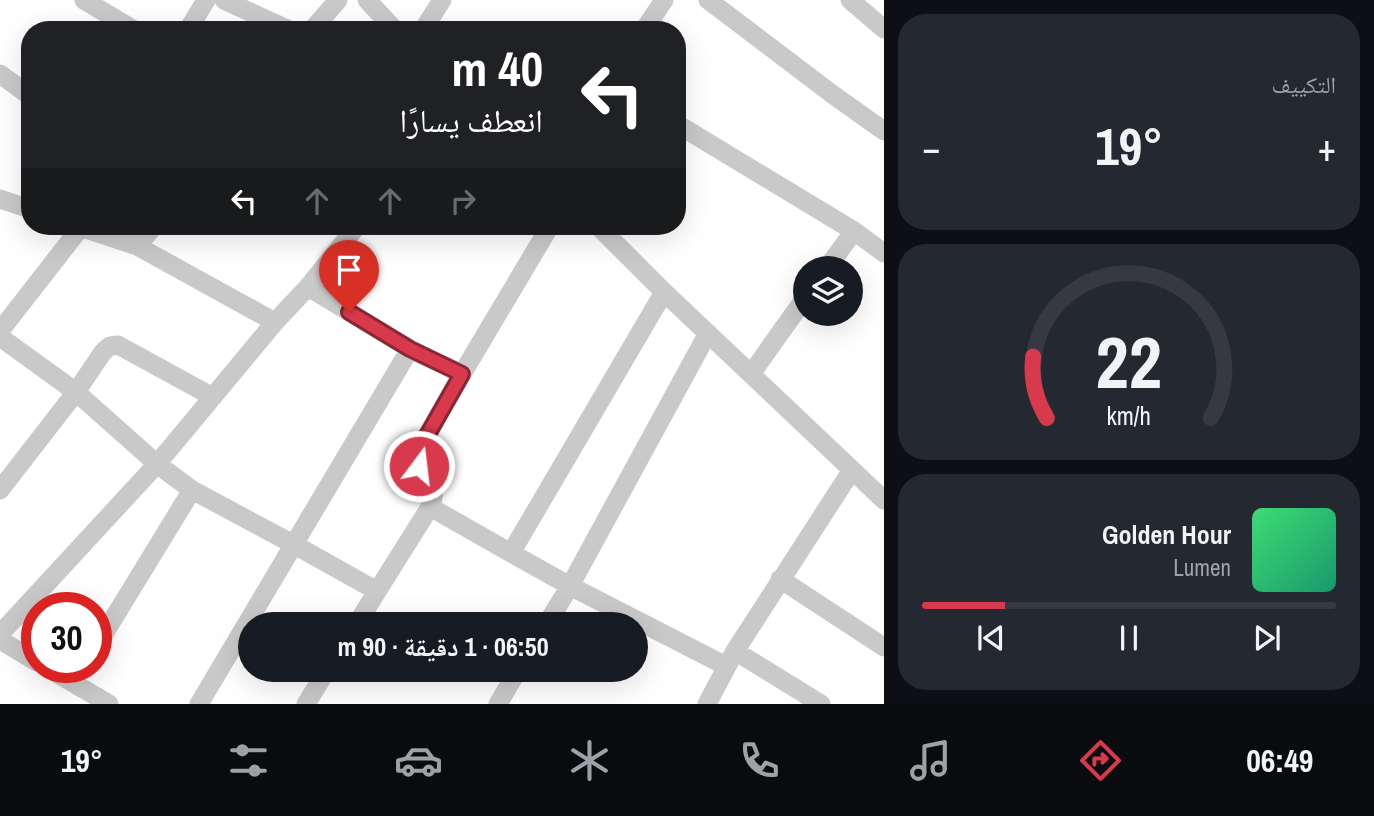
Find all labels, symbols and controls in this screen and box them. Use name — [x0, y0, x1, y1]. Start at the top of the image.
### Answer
text: 40 m — [451, 35, 543, 101]
icon: left — [567, 49, 658, 140]
text: التكييف — [1271, 69, 1336, 100]
text: انعطف يسارًا — [400, 99, 543, 142]
text: 19° — [1095, 111, 1163, 181]
text: − — [922, 122, 940, 173]
text: + — [1318, 122, 1336, 173]
icon: left — [225, 182, 263, 220]
icon: ahead — [298, 182, 336, 220]
icon: ahead — [371, 182, 409, 220]
icon: right — [444, 182, 482, 220]
pin — [319, 240, 379, 312]
icon: arrive — [330, 251, 368, 289]
map controls — [793, 256, 863, 326]
button: layers — [793, 256, 863, 326]
text: 22 — [1096, 313, 1162, 411]
text: km/h — [1107, 399, 1151, 433]
position arrow — [382, 429, 456, 503]
text: Golden Hour — [1102, 517, 1231, 552]
text: Lumen — [1173, 552, 1231, 583]
speed limit sign: 30 — [21, 592, 112, 683]
icon: previous — [972, 619, 1010, 657]
icon: pause — [1110, 619, 1148, 657]
icon: next — [1248, 619, 1286, 657]
text: 06:50 · 1 دقيقة · 90 m — [337, 629, 549, 664]
icon: filters — [224, 736, 273, 785]
icon: car — [394, 736, 443, 785]
icon: climate — [565, 736, 614, 785]
icon: phone — [735, 736, 784, 785]
icon: music — [906, 736, 955, 785]
icon: directions — [1076, 736, 1125, 785]
text: 19° — [61, 739, 103, 782]
text: 06:49 — [1246, 739, 1313, 782]

